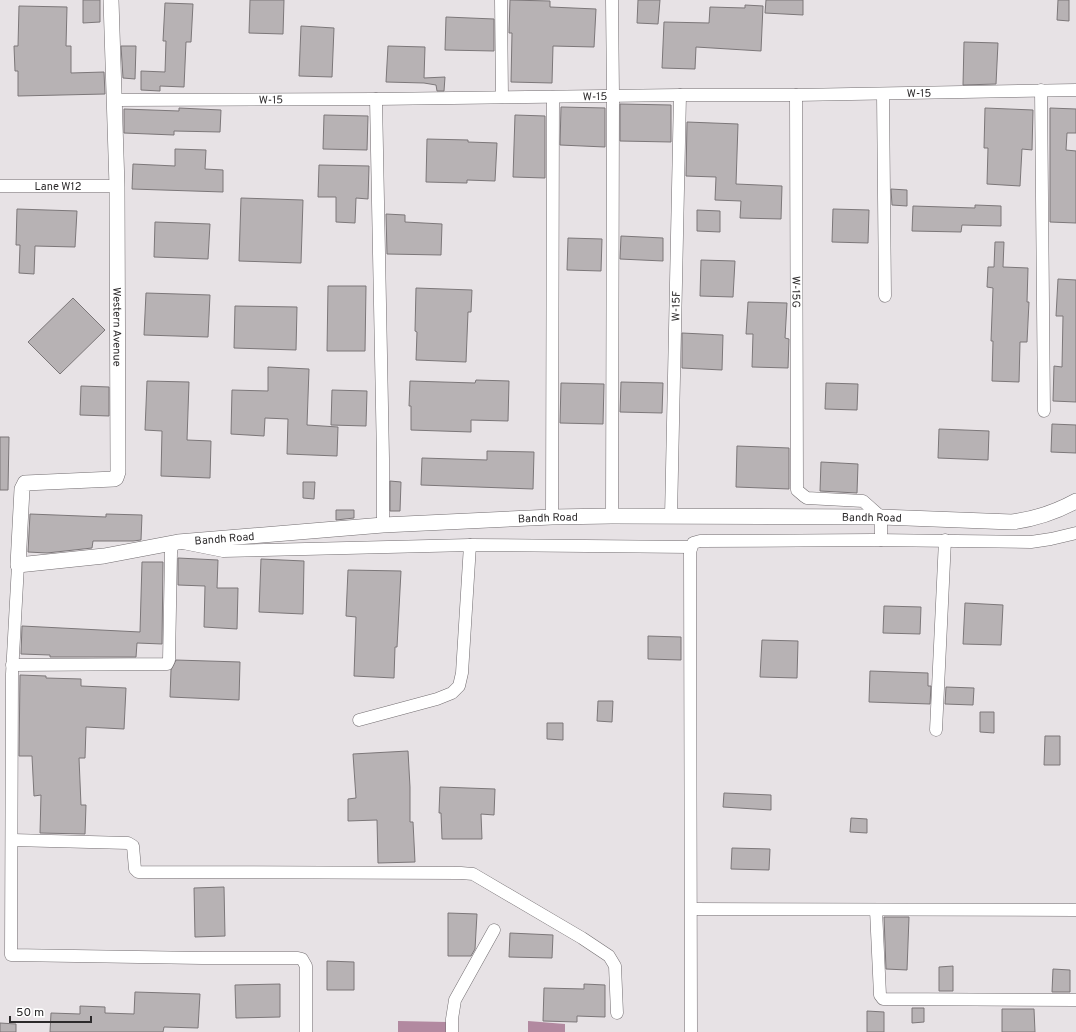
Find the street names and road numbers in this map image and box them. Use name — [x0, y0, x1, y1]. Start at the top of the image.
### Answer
street label: W-15 — [907, 87, 931, 101]
street label: W-15 — [583, 90, 607, 104]
street label: W-15 — [259, 93, 283, 107]
street label: Lane W12 — [35, 180, 81, 194]
street label: W-15G — [788, 276, 803, 308]
street label: Western Avenue — [109, 287, 124, 367]
street label: W-15F — [669, 291, 684, 322]
street label: Bandh Road — [517, 511, 578, 527]
street label: Bandh Road — [842, 511, 902, 526]
street label: Bandh Road — [194, 530, 255, 549]

